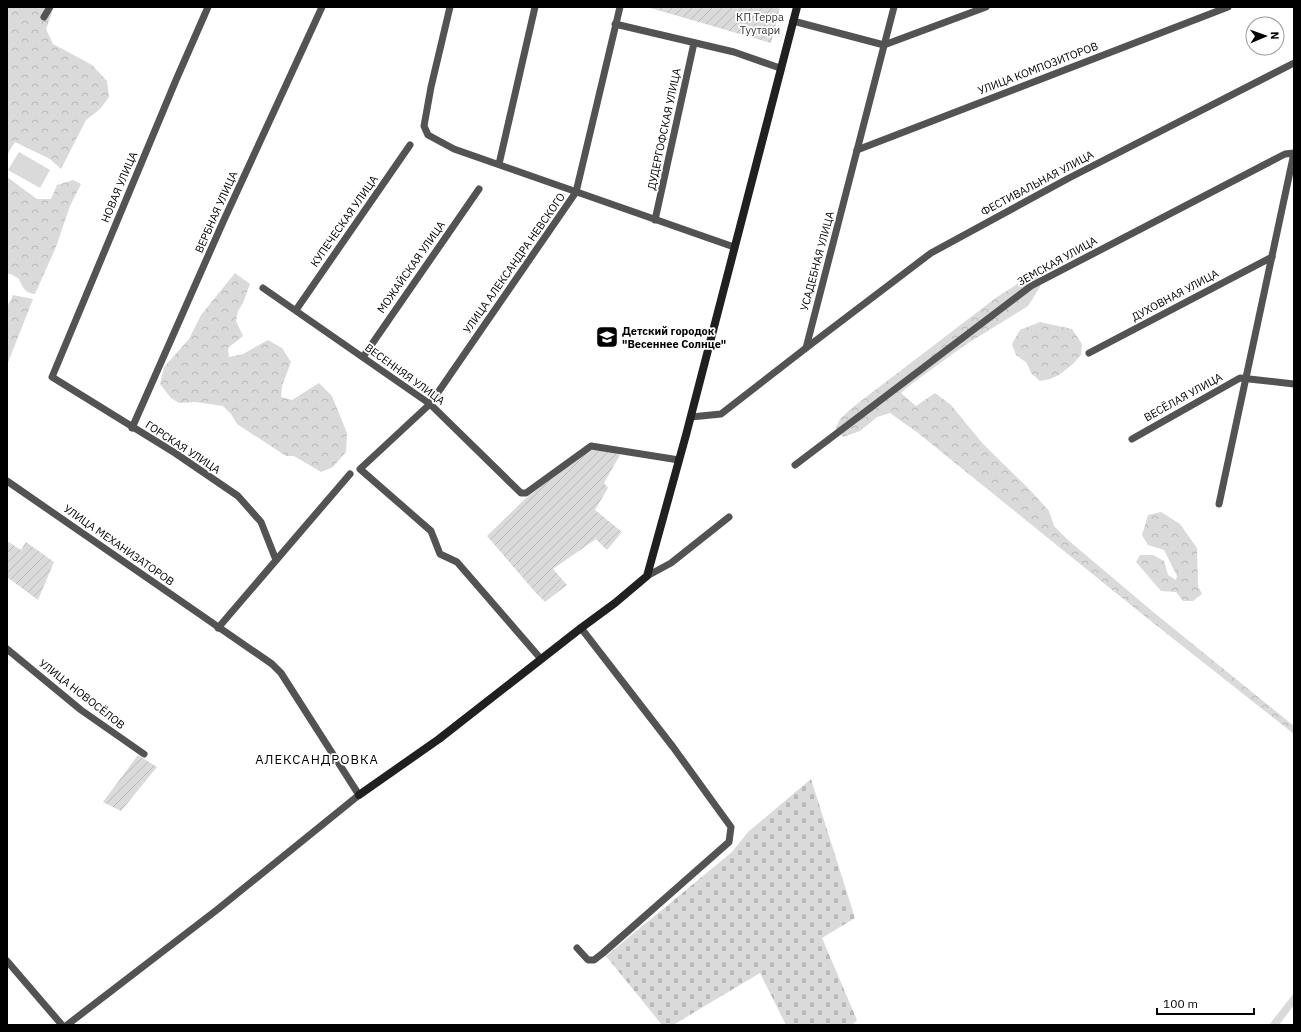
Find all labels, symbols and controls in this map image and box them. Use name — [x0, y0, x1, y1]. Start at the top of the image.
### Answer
park label: КП Терра Туутари — [736, 10, 784, 37]
north arrow — [1245, 16, 1285, 56]
text: N — [1268, 31, 1282, 40]
street label: УЛИЦА КОМПОЗИТОРОВ — [976, 39, 1100, 97]
street label: ДУДЕРГОФСКАЯ УЛИЦА — [644, 67, 684, 191]
street label: ФЕСТИВАЛЬНАЯ УЛИЦА — [978, 147, 1096, 219]
street label: НОВАЯ УЛИЦА — [98, 149, 140, 225]
street label: ВЕРБНАЯ УЛИЦА — [192, 169, 240, 255]
street label: КУПЕЧЕСКАЯ УЛИЦА — [307, 173, 381, 269]
street label: УЛИЦА АЛЕКСАНДРА НЕВСКОГО — [460, 190, 568, 336]
street label: УСАДЕБНАЯ УЛИЦА — [797, 210, 837, 312]
street label: МОЖАЙСКАЯ УЛИЦА — [374, 218, 448, 316]
street label: ЗЕМСКАЯ УЛИЦА — [1015, 233, 1099, 289]
street label: ДУХОВНАЯ УЛИЦА — [1129, 266, 1221, 324]
school or university icon: Детский городок "Весеннее Солнце" — [594, 324, 620, 350]
place label: Детский городок "Весеннее Солнце" — [622, 324, 726, 351]
street label: ВЕСЕННЯЯ УЛИЦА — [362, 340, 448, 408]
street label: ВЕСЁЛАЯ УЛИЦА — [1141, 370, 1225, 424]
street label: ГОРСКАЯ УЛИЦА — [143, 418, 223, 476]
street label: УЛИЦА МЕХАНИЗАТОРОВ — [61, 501, 177, 589]
street label: УЛИЦА НОВОСЁЛОВ — [36, 656, 128, 732]
district label: АЛЕКСАНДРОВКА — [255, 751, 379, 768]
scale bar — [1157, 990, 1254, 1016]
text: 100 m — [1163, 996, 1198, 1011]

